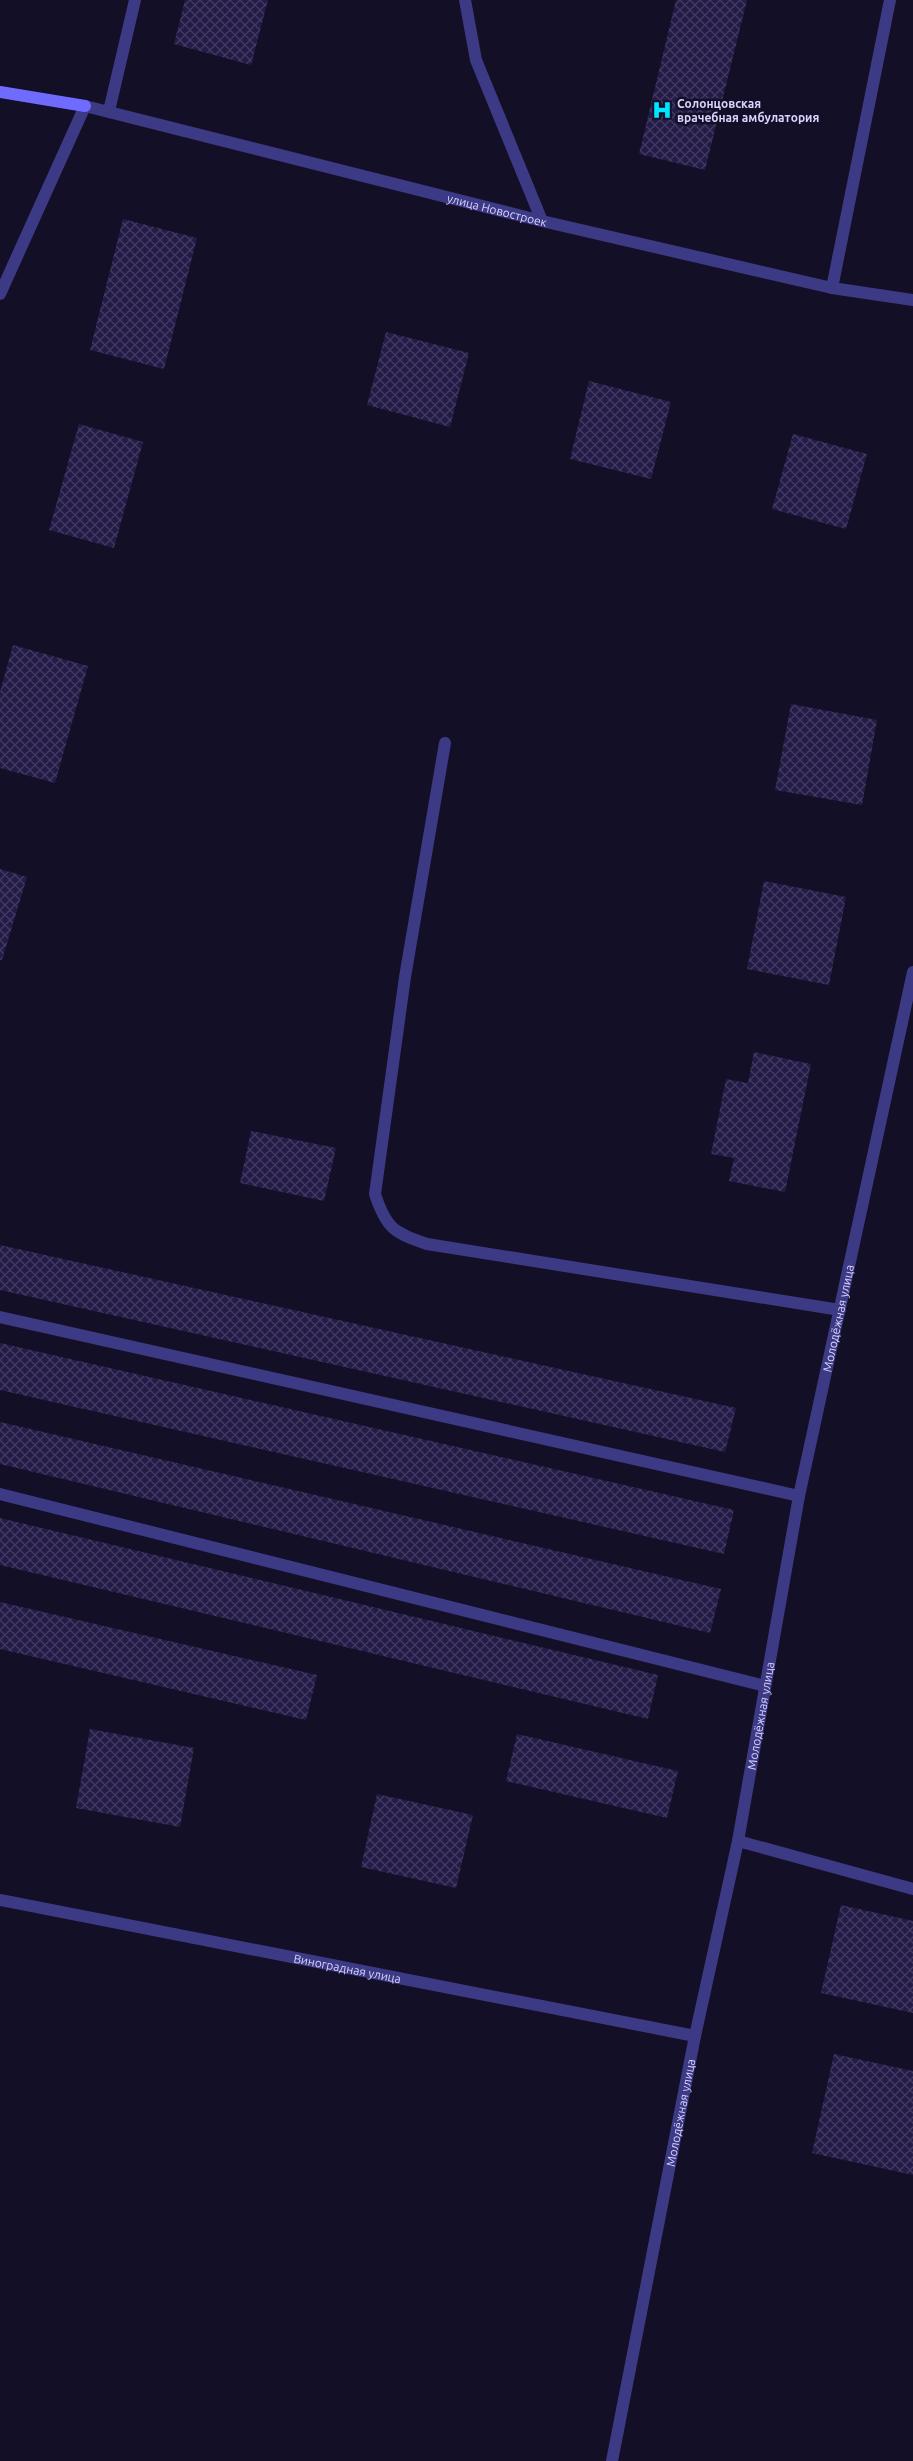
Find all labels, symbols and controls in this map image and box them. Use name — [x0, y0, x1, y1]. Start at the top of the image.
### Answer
place label: Солонцовская врачебная амбулатория — [677, 97, 819, 124]
hospital icon: Солонцовская врачебная амбулатория — [651, 99, 673, 121]
street label: улица Новостроек — [446, 191, 548, 228]
street label: Молодёжная улица — [820, 1263, 856, 1373]
street label: Молодёжная улица — [744, 1661, 776, 1771]
street label: Виноградная улица — [293, 1951, 402, 1985]
street label: Молодёжная улица — [663, 2058, 697, 2168]

